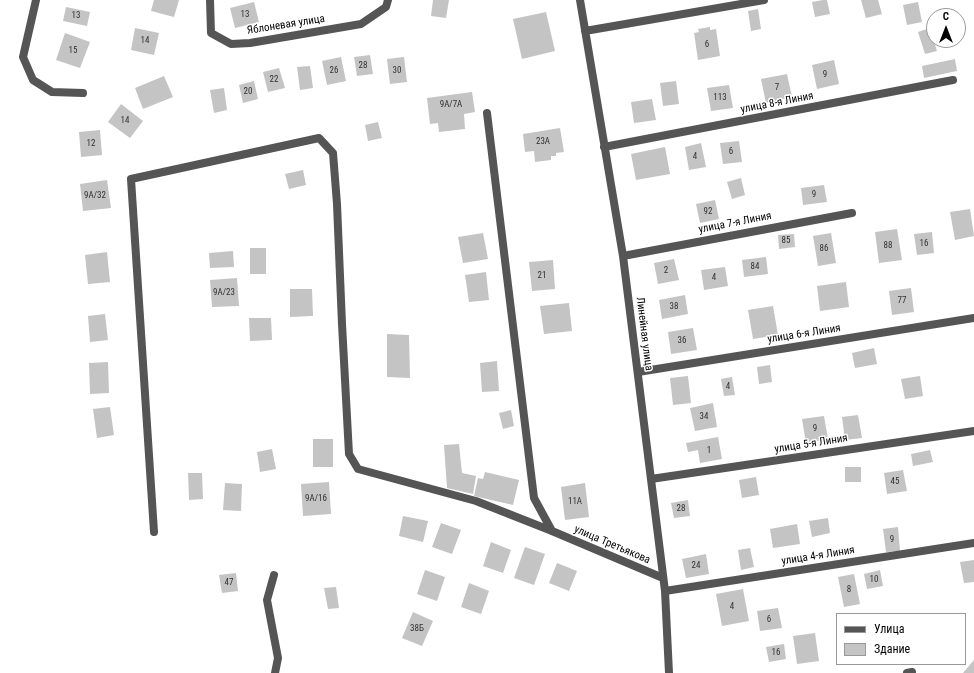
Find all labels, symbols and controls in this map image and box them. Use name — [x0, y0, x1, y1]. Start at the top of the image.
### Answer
north arrow — [926, 8, 966, 48]
house number: 13 — [241, 10, 249, 20]
text: С — [943, 10, 949, 23]
house number: 13 — [72, 11, 80, 21]
street label: Яблоневая улица — [246, 12, 326, 38]
house number: 14 — [141, 36, 149, 46]
house number: 6 — [705, 40, 709, 50]
house number: 15 — [69, 46, 77, 56]
house number: 28 — [359, 61, 367, 71]
house number: 26 — [330, 66, 338, 76]
house number: 30 — [393, 66, 401, 76]
house number: 9 — [823, 70, 827, 80]
house number: 22 — [270, 75, 278, 85]
house number: 7 — [775, 83, 779, 93]
house number: 20 — [244, 87, 252, 97]
street label: улица 8-я Линия — [739, 89, 815, 117]
house number: 113 — [713, 93, 727, 103]
house number: 9А/7А — [440, 100, 462, 110]
house number: 14 — [121, 116, 129, 126]
house number: 23А — [536, 137, 550, 147]
house number: 12 — [87, 139, 95, 149]
house number: 6 — [729, 147, 733, 157]
house number: 4 — [693, 152, 697, 162]
house number: 9 — [812, 190, 816, 200]
house number: 9А/32 — [84, 191, 106, 201]
house number: 92 — [704, 207, 712, 217]
street label: улица 7-я Линия — [697, 209, 773, 237]
house number: 85 — [782, 236, 790, 246]
house number: 16 — [920, 239, 928, 249]
house number: 88 — [884, 241, 892, 251]
house number: 86 — [820, 244, 828, 254]
house number: 84 — [751, 262, 759, 272]
house number: 2 — [664, 266, 668, 276]
house number: 21 — [538, 271, 546, 281]
house number: 4 — [712, 273, 716, 283]
house number: 9А/23 — [213, 288, 235, 298]
street label: Линейная улица — [633, 296, 655, 372]
house number: 77 — [898, 296, 906, 306]
house number: 38 — [670, 302, 678, 312]
street label: улица 6-я Линия — [766, 322, 842, 346]
house number: 36 — [678, 336, 686, 346]
house number: 4 — [726, 382, 730, 392]
house number: 34 — [700, 412, 708, 422]
house number: 9 — [813, 424, 817, 434]
street label: улица 5-я Линия — [773, 432, 849, 456]
house number: 1 — [707, 446, 711, 456]
house number: 45 — [891, 477, 899, 487]
house number: 9А/16 — [305, 494, 327, 504]
house number: 11А — [568, 497, 582, 507]
house number: 28 — [677, 504, 685, 514]
street label: улица Третьякова — [572, 523, 652, 567]
house number: 9 — [890, 535, 894, 545]
street label: улица 4-я Линия — [780, 544, 856, 568]
house number: 24 — [692, 561, 700, 571]
house number: 10 — [870, 575, 878, 585]
house number: 47 — [225, 578, 233, 588]
house number: 8 — [847, 585, 851, 595]
house number: 4 — [730, 602, 734, 612]
legend — [836, 613, 966, 665]
house number: 6 — [767, 615, 771, 625]
text: Улица — [874, 622, 904, 636]
house number: 38Б — [410, 624, 424, 634]
text: Здание — [874, 642, 910, 656]
house number: 16 — [772, 648, 780, 658]

